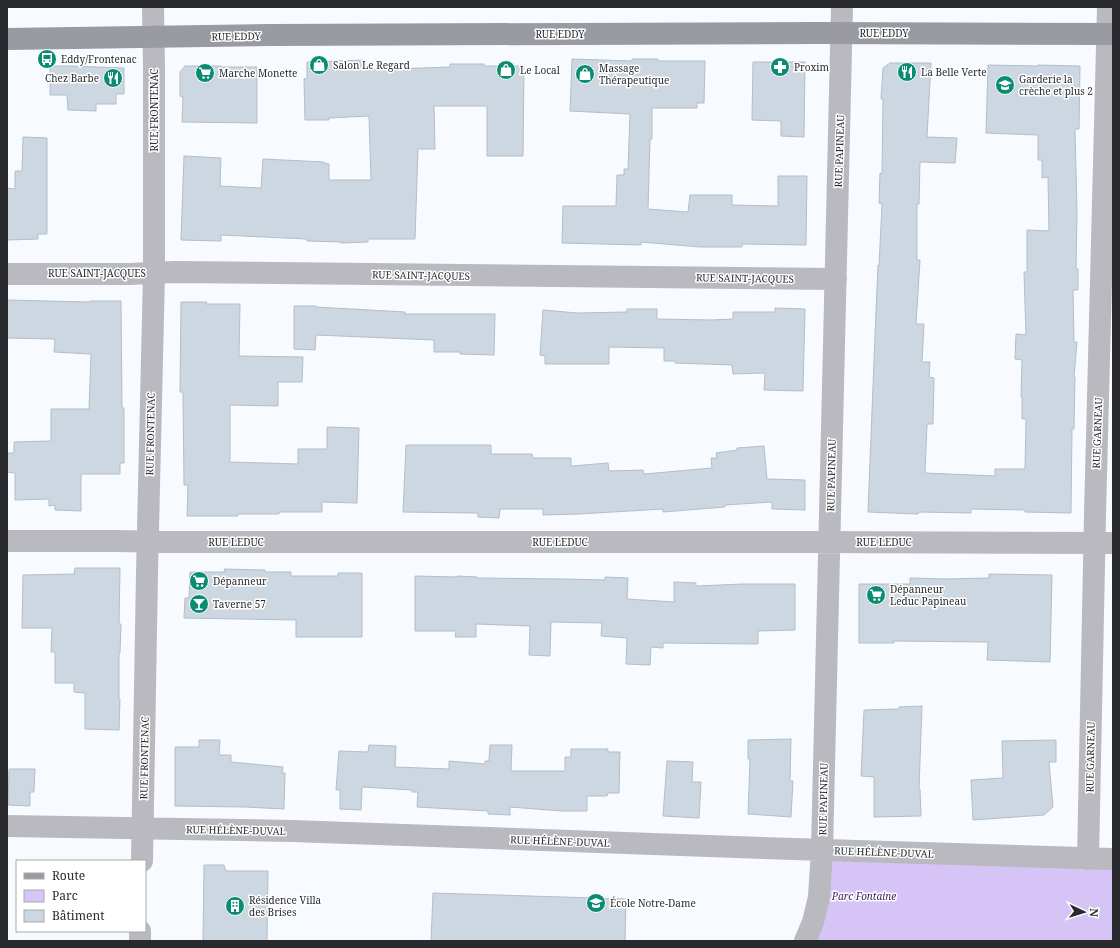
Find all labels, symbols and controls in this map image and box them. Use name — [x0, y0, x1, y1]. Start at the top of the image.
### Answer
street label: RUE EDDY — [859, 26, 909, 40]
street label: RUE EDDY — [535, 27, 585, 41]
street label: RUE EDDY — [211, 29, 261, 43]
bus stop icon: Eddy/Frontenac — [36, 48, 58, 70]
place label: Eddy/Frontenac — [61, 52, 137, 66]
shop icon: Salon Le Regard — [308, 54, 330, 76]
pharmacy icon: Proxim — [769, 56, 791, 78]
place label: Salon Le Regard — [333, 58, 410, 72]
shop icon: Le Local — [495, 59, 517, 81]
place label: Proxim — [794, 60, 830, 74]
place label: Massage Thérapeutique — [599, 61, 669, 87]
restaurant icon: La Belle Verte — [896, 61, 918, 83]
supermarket icon: Marche Monette — [194, 62, 216, 84]
place label: Le Local — [520, 63, 560, 77]
shop icon: Massage Thérapeutique — [574, 63, 596, 85]
place label: La Belle Verte — [921, 65, 987, 79]
place label: Marche Monette — [219, 66, 297, 80]
restaurant icon: Chez Barbe — [102, 67, 124, 89]
street label: RUE FRONTENAC — [147, 69, 161, 151]
place label: Chez Barbe — [45, 71, 99, 85]
place label: Garderie la crèche et plus 2 — [1019, 72, 1093, 98]
school or university icon: Garderie la crèche et plus 2 — [994, 74, 1016, 96]
street label: RUE PAPINEAU — [831, 114, 847, 188]
street label: RUE SAINT-JACQUES — [48, 266, 146, 280]
street label: RUE SAINT-JACQUES — [372, 267, 470, 283]
street label: RUE SAINT-JACQUES — [696, 270, 794, 286]
street label: RUE FRONTENAC — [142, 393, 158, 475]
street label: RUE GARNEAU — [1089, 396, 1105, 469]
street label: RUE PAPINEAU — [823, 438, 839, 511]
street label: RUE LEDUC — [208, 535, 264, 549]
street label: RUE LEDUC — [532, 535, 588, 549]
street label: RUE LEDUC — [856, 535, 912, 549]
supermarket icon: Dépanneur — [188, 570, 210, 592]
place label: Dépanneur — [213, 574, 267, 588]
place label: Dépanneur Leduc Papineau — [890, 582, 967, 608]
supermarket icon: Dépanneur Leduc Papineau — [865, 584, 887, 606]
bar icon: Taverne 57 — [188, 593, 210, 615]
place label: Taverne 57 — [213, 597, 266, 611]
street label: RUE FRONTENAC — [136, 717, 152, 799]
street label: RUE GARNEAU — [1082, 721, 1098, 793]
street label: RUE PAPINEAU — [815, 762, 831, 835]
street label: RUE HÉLÈNE-DUVAL — [186, 822, 286, 838]
street label: RUE HÉLÈNE-DUVAL — [510, 832, 610, 850]
street label: RUE HÉLÈNE-DUVAL — [834, 843, 934, 861]
legend — [16, 860, 146, 932]
text: Route — [52, 867, 85, 884]
text: Parc — [52, 887, 78, 904]
park label: Parc Fontaine — [831, 889, 896, 903]
school or university icon: École Notre-Dame — [585, 892, 607, 914]
north arrow — [1064, 892, 1104, 932]
place label: Résidence Villa des Brises — [249, 893, 322, 919]
building icon: Résidence Villa des Brises — [224, 895, 246, 917]
place label: École Notre-Dame — [610, 896, 696, 910]
text: Bâtiment — [52, 907, 104, 924]
text: N — [1087, 908, 1102, 918]

